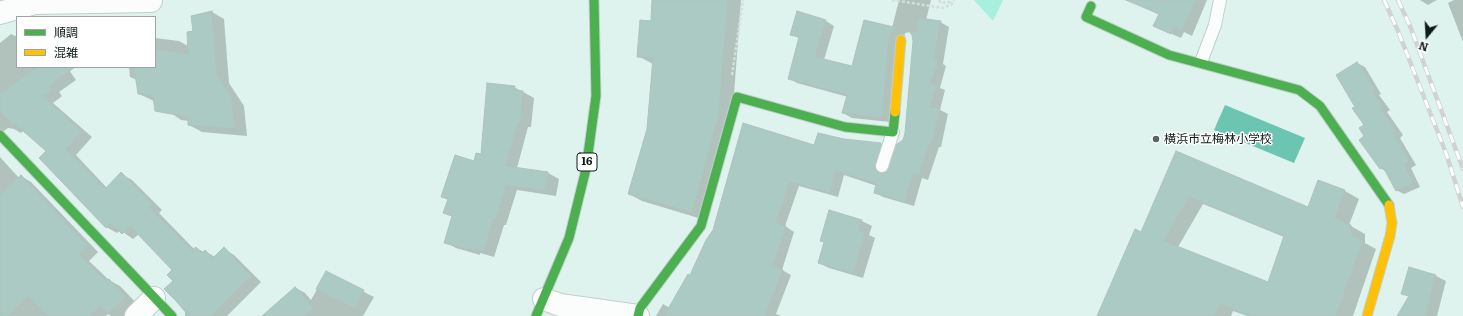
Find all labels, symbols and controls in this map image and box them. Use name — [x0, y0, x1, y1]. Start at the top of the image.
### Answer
legend — [16, 16, 156, 68]
north arrow — [1407, 16, 1447, 56]
text: 順調 — [54, 23, 78, 41]
text: N — [1416, 38, 1430, 56]
text: 混雑 — [54, 43, 78, 61]
place label: 横浜市立梅林小学校 — [1164, 132, 1272, 146]
marker: 横浜市立梅林小学校 — [1151, 134, 1161, 144]
road number: 16 — [577, 153, 597, 171]

